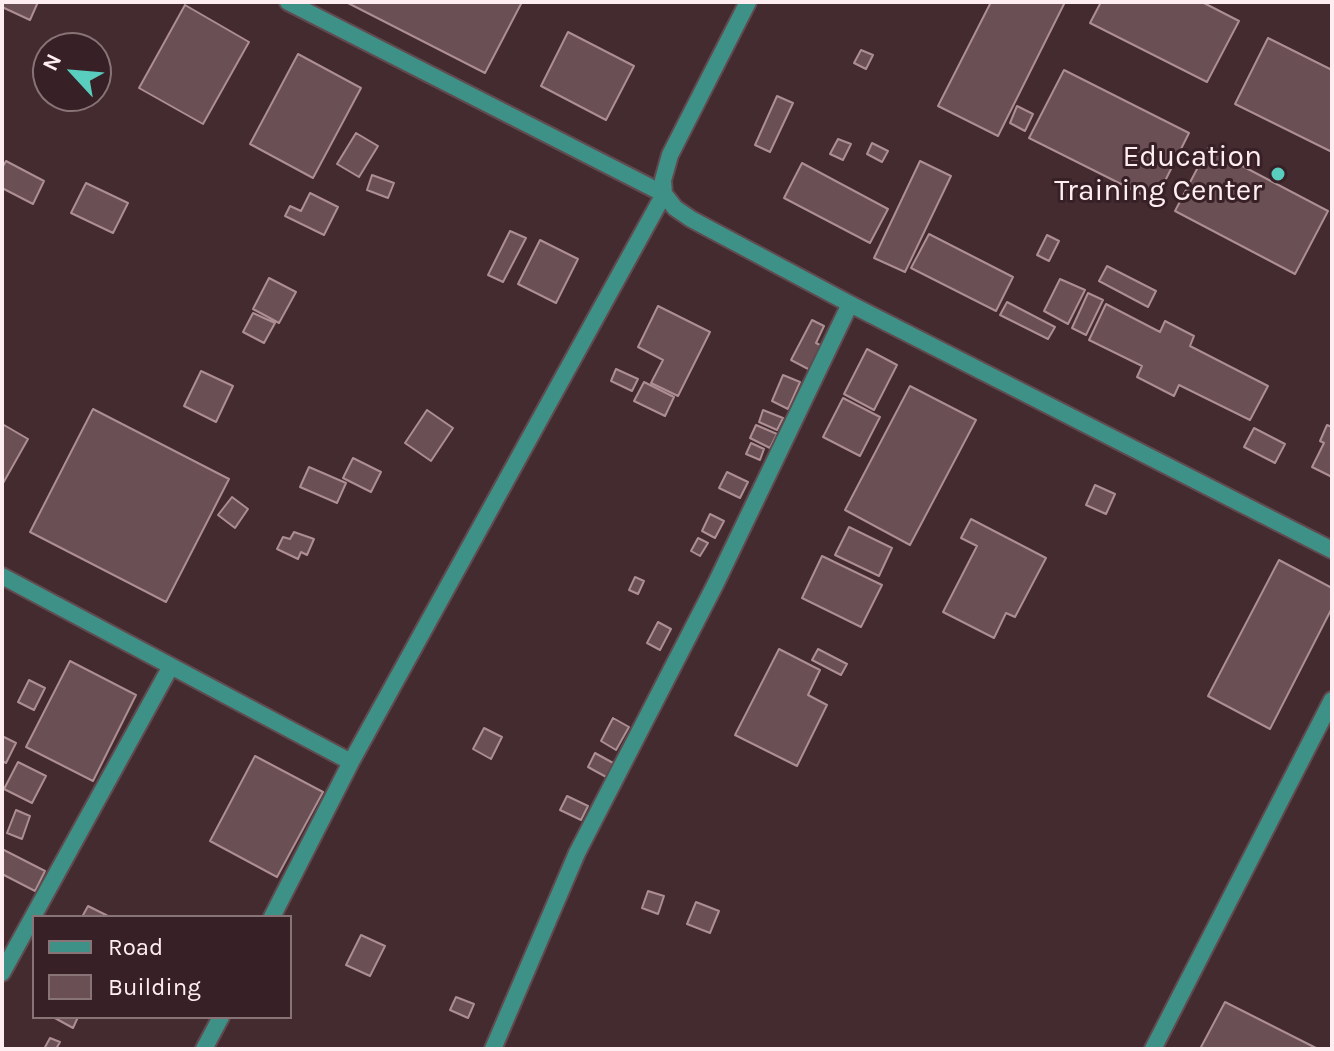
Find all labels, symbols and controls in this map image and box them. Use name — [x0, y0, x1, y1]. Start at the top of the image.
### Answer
north arrow — [32, 32, 112, 112]
text: N — [37, 50, 67, 75]
place label: Education Training Center — [1054, 139, 1262, 210]
marker: Education Training Center — [1269, 165, 1287, 183]
legend — [32, 915, 292, 1019]
text: Road — [108, 933, 163, 961]
text: Building — [108, 973, 201, 1001]

